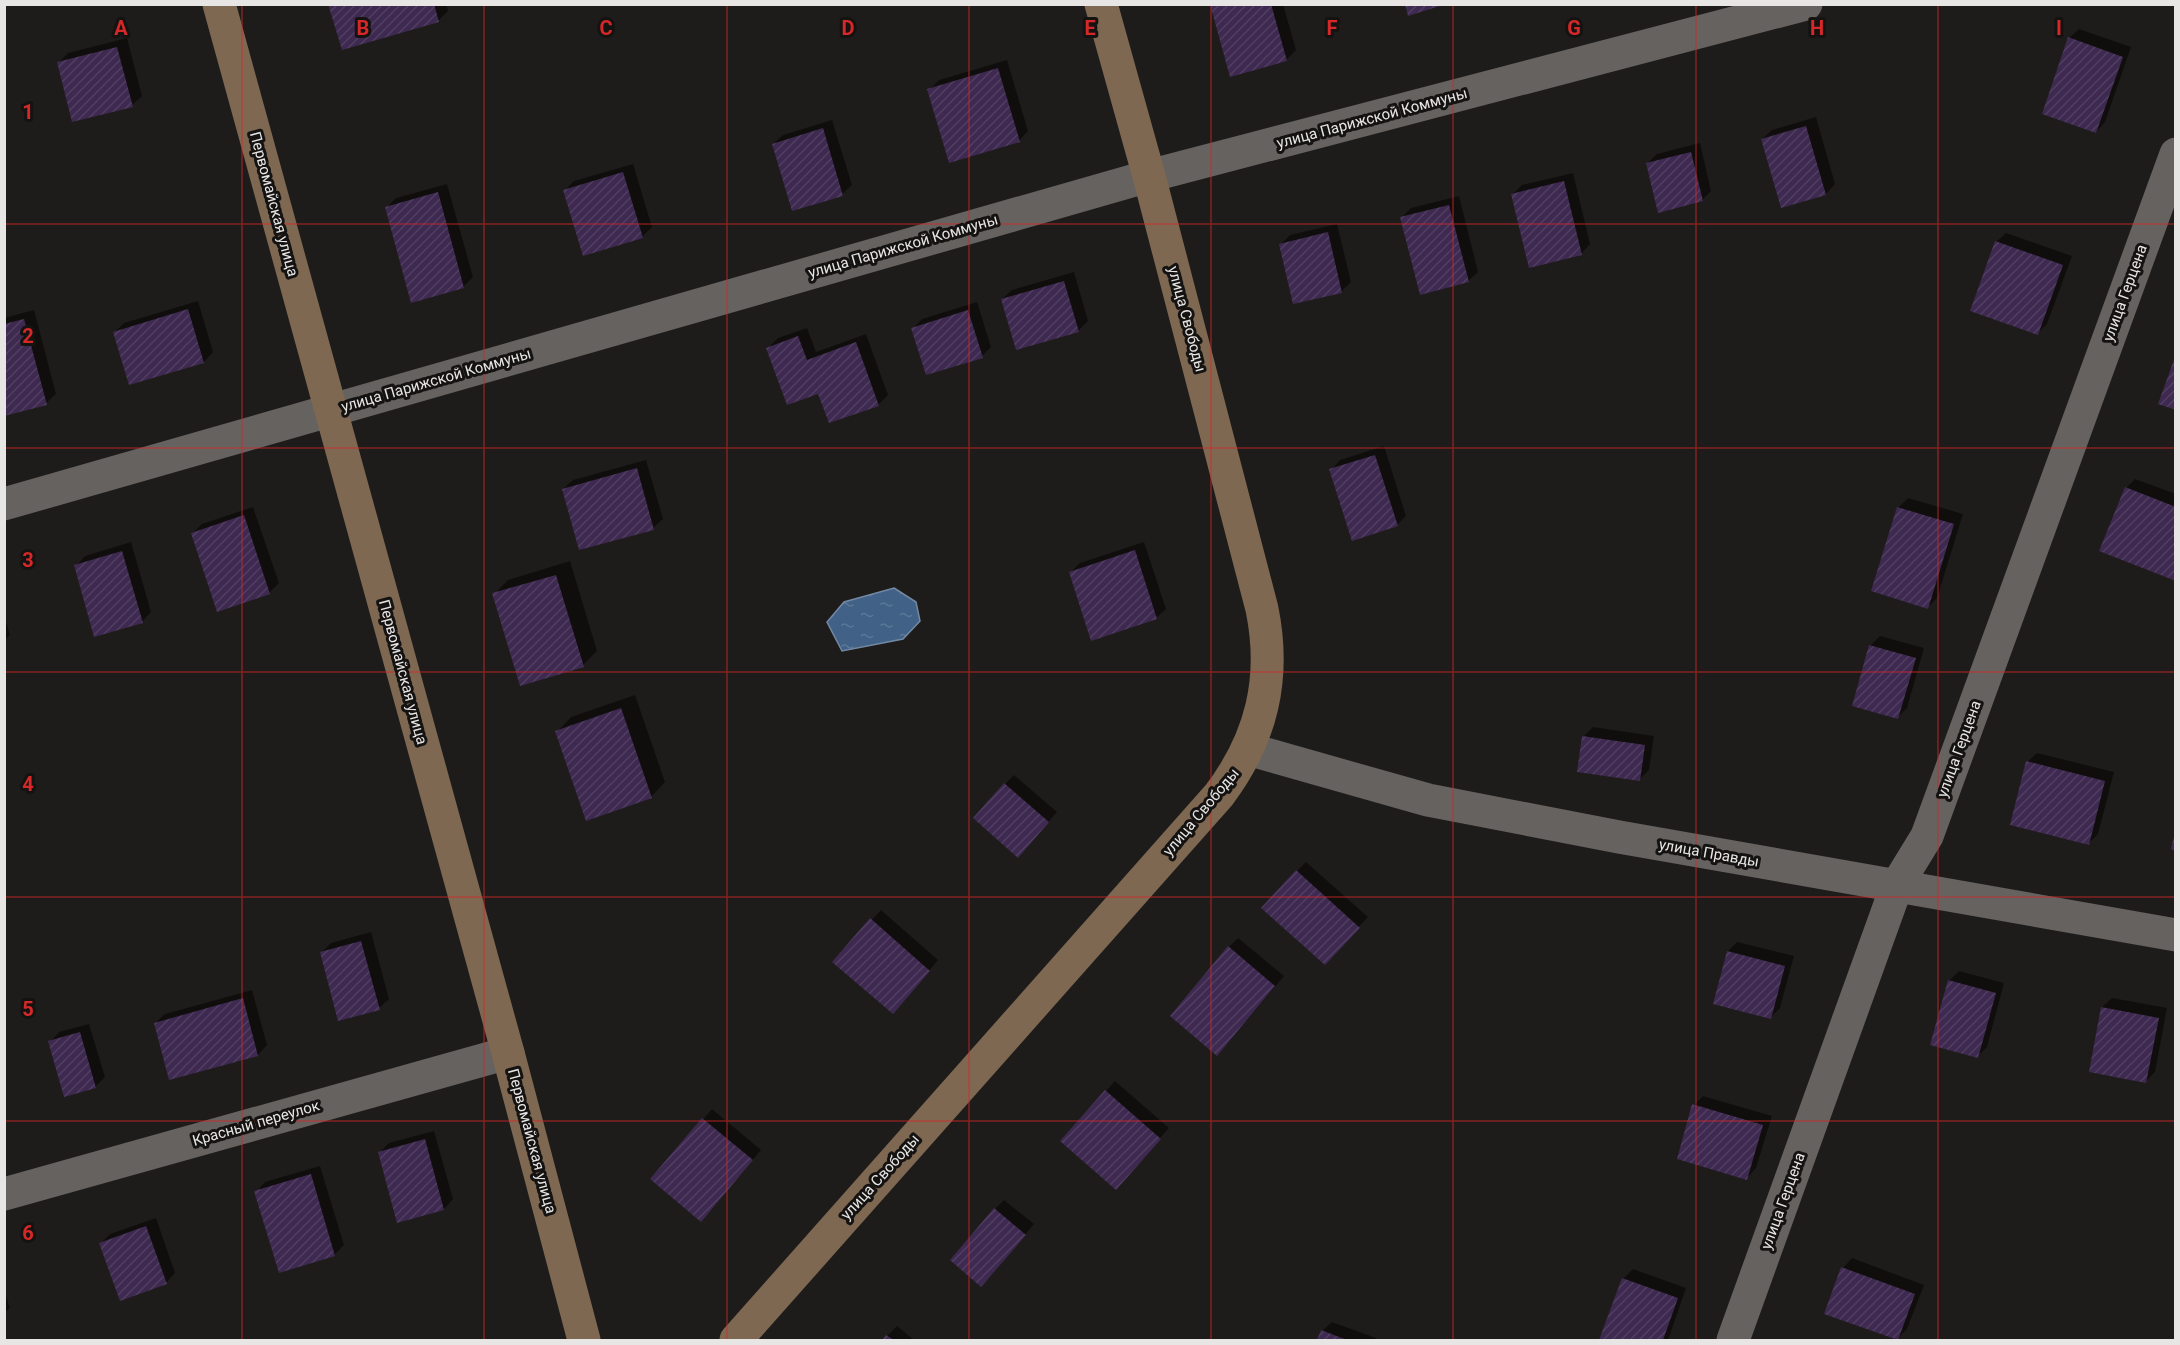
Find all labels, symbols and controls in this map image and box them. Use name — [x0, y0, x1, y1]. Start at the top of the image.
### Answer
text: A — [114, 16, 128, 40]
text: B — [357, 16, 369, 40]
text: C — [599, 16, 613, 40]
text: D — [842, 16, 855, 40]
text: E — [1084, 16, 1096, 40]
text: F — [1327, 16, 1338, 40]
text: G — [1567, 16, 1581, 40]
text: H — [1810, 16, 1824, 40]
text: I — [2056, 16, 2062, 40]
street label: улица Парижской Коммуны — [1275, 84, 1469, 152]
text: 1 — [22, 100, 34, 124]
street label: Первомайская улица — [246, 130, 302, 278]
street label: улица Парижской Коммуны — [806, 210, 1000, 282]
street label: улица Герцена — [2099, 242, 2151, 344]
street label: улица Свободы — [1164, 264, 1210, 374]
text: 2 — [22, 324, 34, 348]
street label: улица Парижской Коммуны — [339, 344, 533, 416]
text: 3 — [22, 548, 34, 572]
street label: Первомайская улица — [375, 598, 431, 746]
street label: улица Герцена — [1933, 698, 1985, 800]
street label: улица Свободы — [1159, 765, 1243, 859]
text: 4 — [22, 772, 34, 796]
street label: улица Правды — [1657, 835, 1761, 871]
text: 5 — [22, 997, 34, 1021]
street label: Первомайская улица — [504, 1067, 560, 1215]
street label: Красный переулок — [190, 1096, 322, 1150]
street label: улица Свободы — [837, 1131, 923, 1223]
street label: улица Герцена — [1757, 1150, 1809, 1252]
text: 6 — [22, 1221, 34, 1245]

